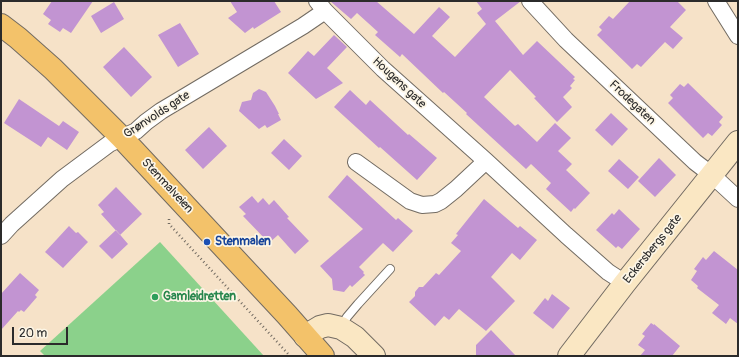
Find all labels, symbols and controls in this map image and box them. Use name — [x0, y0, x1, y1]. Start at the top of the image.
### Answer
street label: Hougens gate — [369, 54, 429, 112]
street label: Frodegaten — [606, 78, 658, 128]
street label: Grønvolds gate — [121, 88, 193, 142]
street label: Stenmalveien — [138, 156, 196, 216]
street label: Eckersbergs gate — [621, 211, 685, 287]
place label: Stenmalen — [215, 235, 271, 249]
marker: Stenmalen — [202, 237, 212, 247]
place label: Gamleidretten — [163, 290, 236, 304]
marker: Gamleidretten — [150, 292, 160, 302]
scale bar — [14, 319, 70, 345]
text: 20 m — [19, 326, 47, 341]

